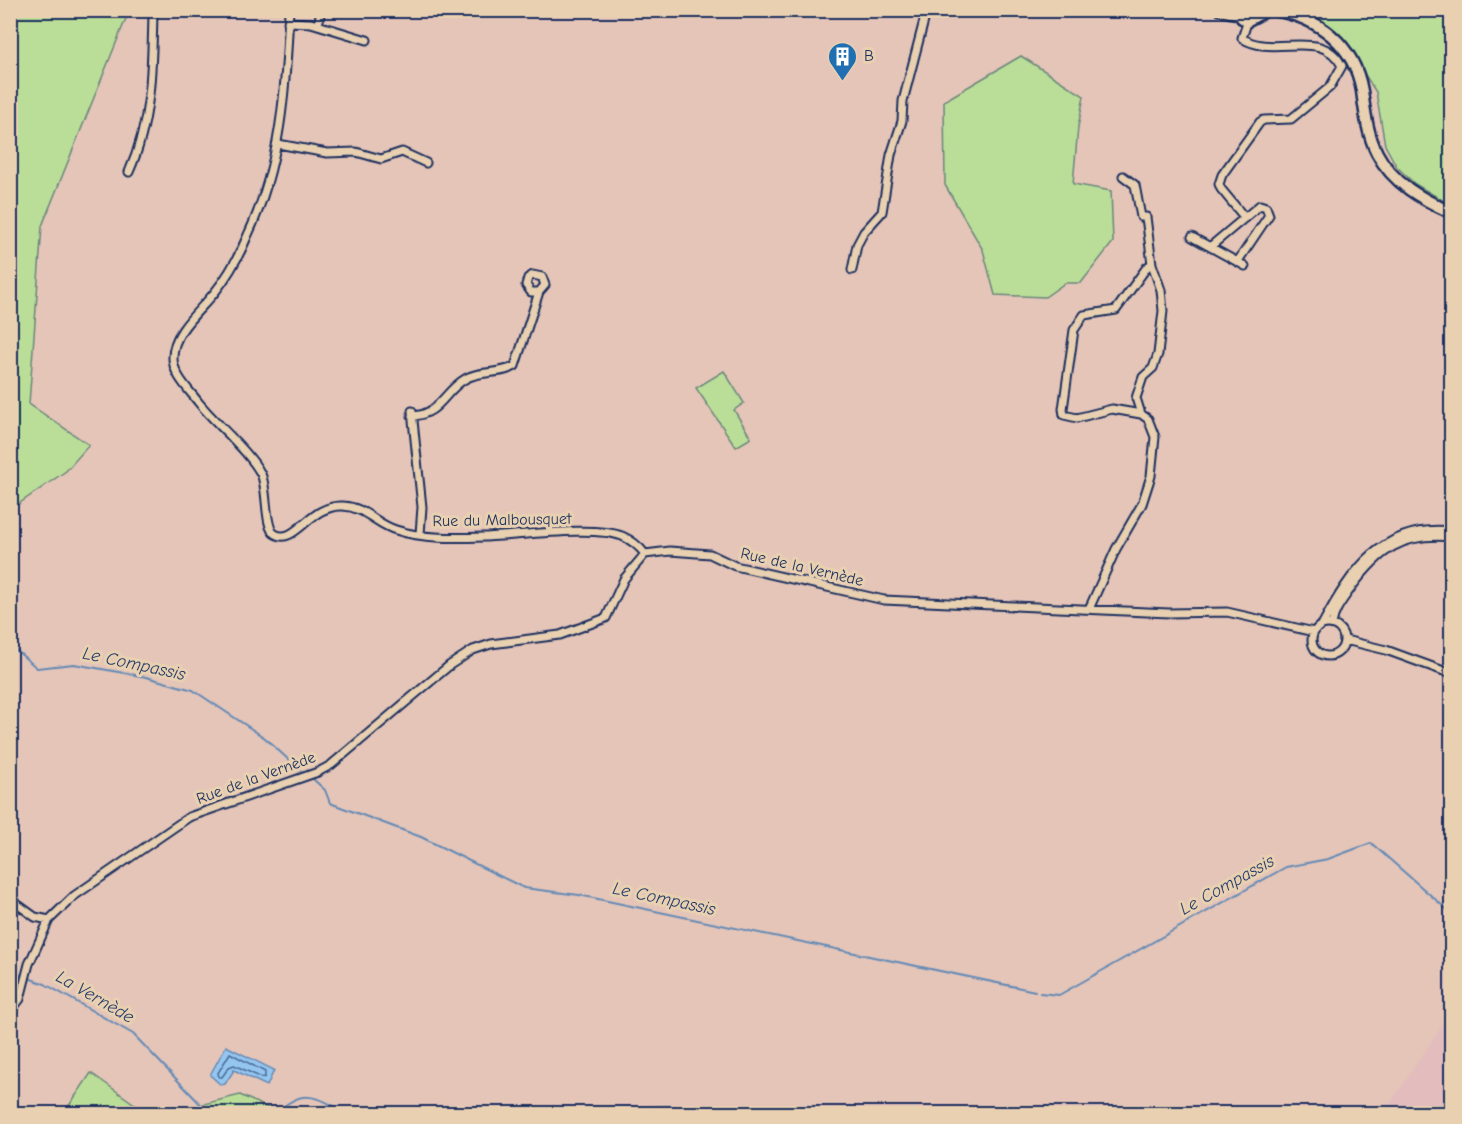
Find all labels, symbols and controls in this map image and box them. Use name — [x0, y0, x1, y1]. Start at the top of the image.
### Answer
building icon: B — [827, 40, 859, 82]
place label: B — [864, 47, 874, 65]
street label: Rue du Malbousquet — [432, 510, 572, 530]
street label: Rue de la Vernède — [739, 544, 865, 590]
water label: Le Compassis — [81, 643, 188, 685]
street label: Rue de la Vernède — [194, 748, 318, 808]
water label: Le Compassis — [1176, 850, 1278, 920]
water label: Le Compassis — [611, 878, 718, 920]
water label: La Vernède — [52, 966, 138, 1028]

